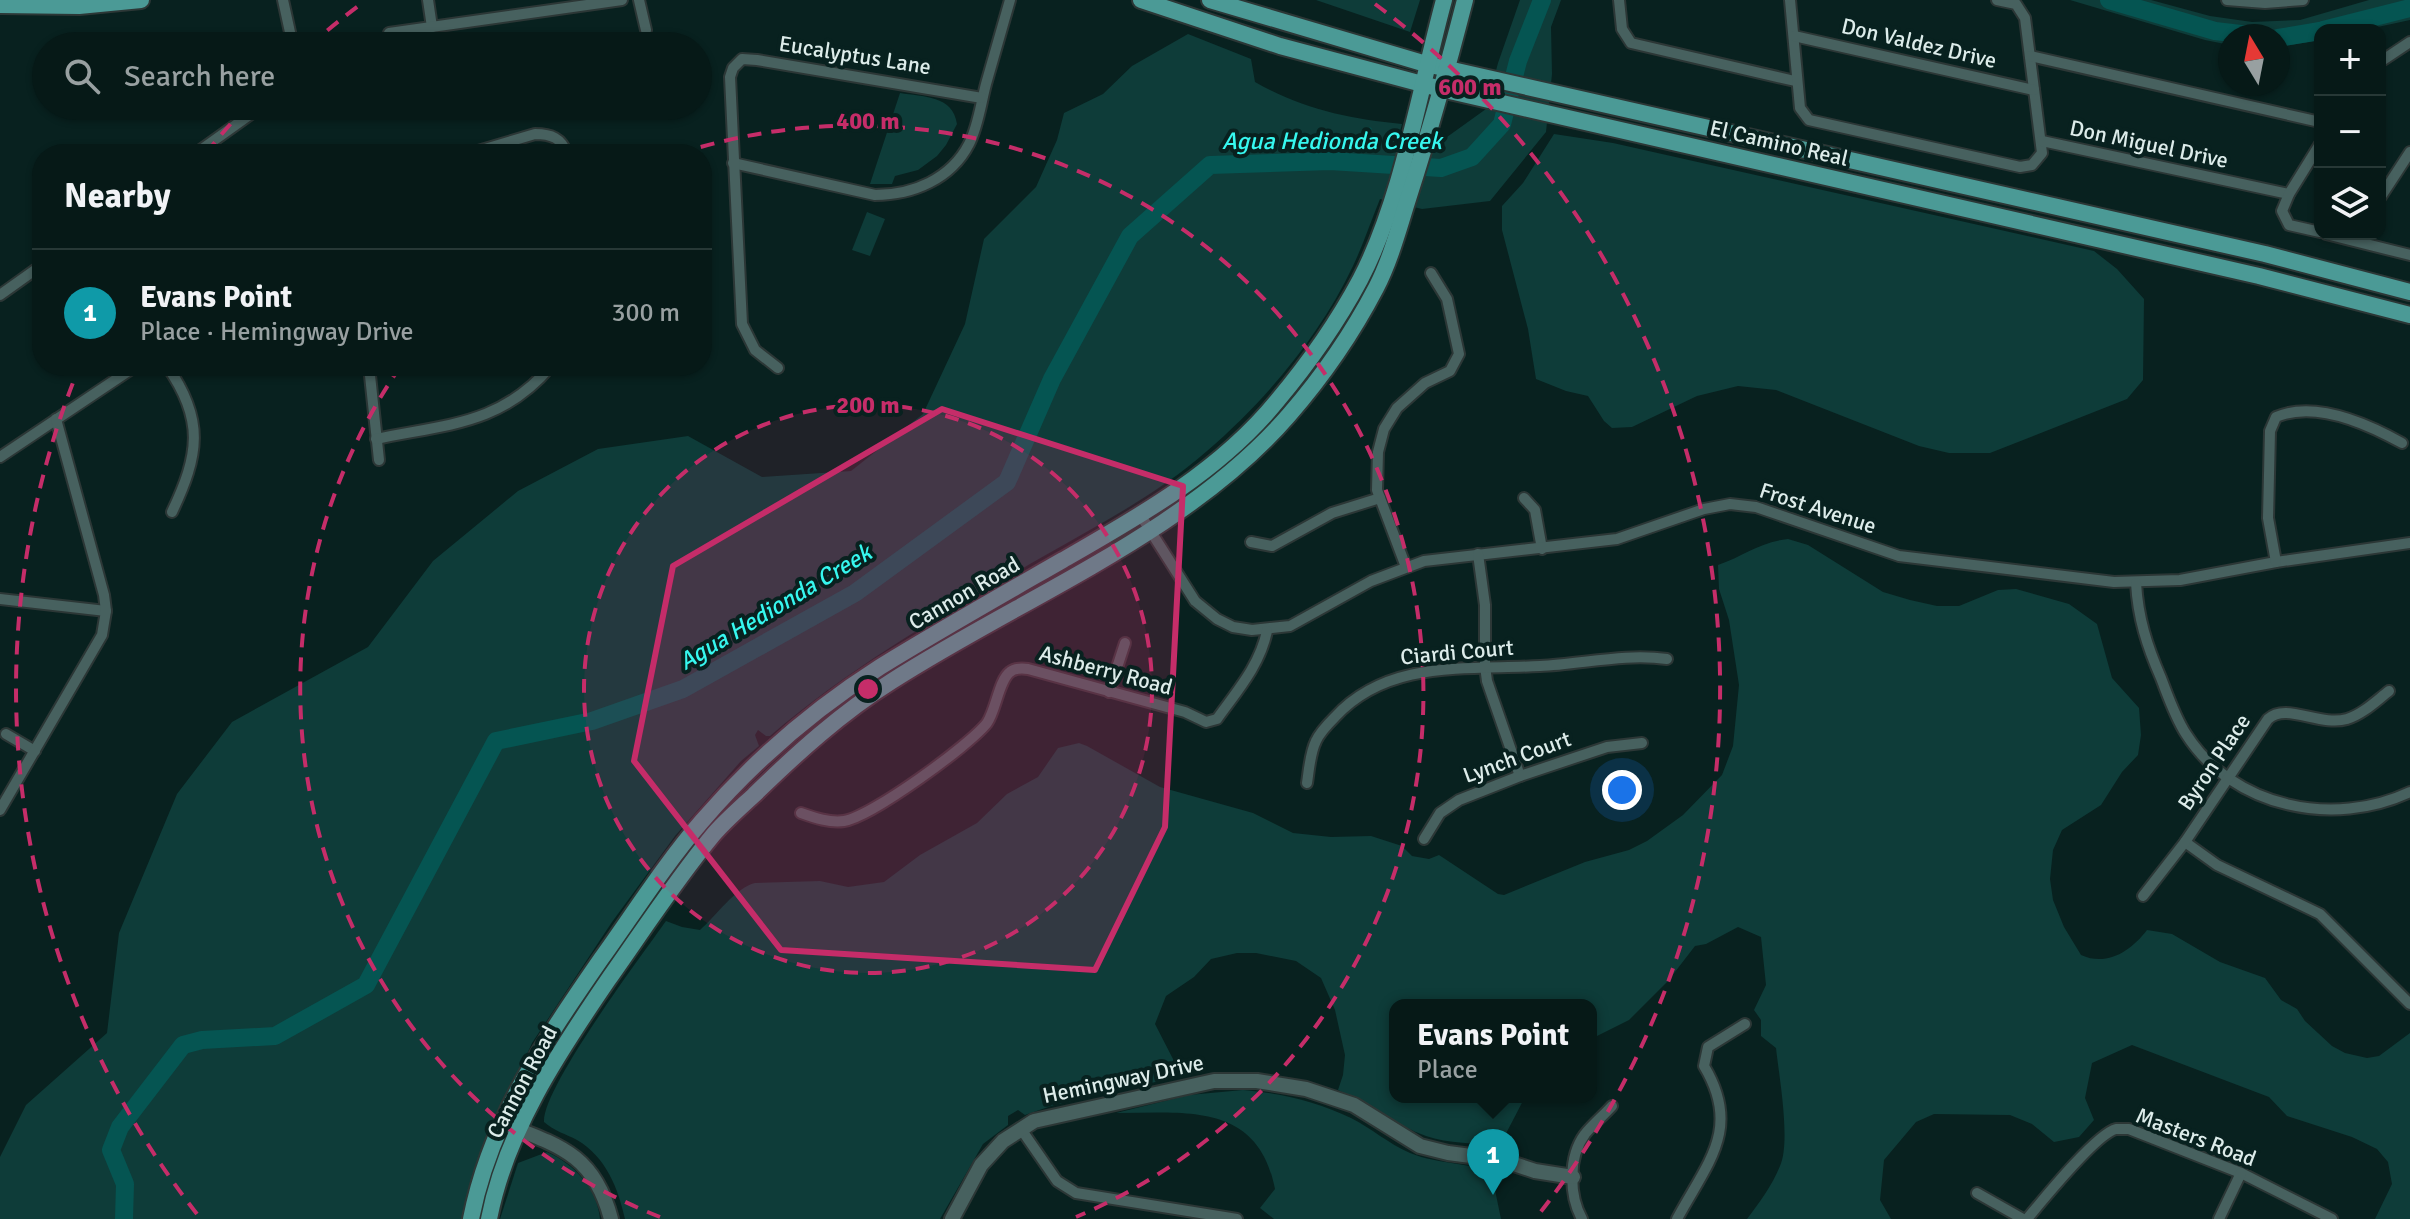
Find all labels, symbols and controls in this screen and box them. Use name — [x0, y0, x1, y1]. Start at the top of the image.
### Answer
street label: Don Valdez Drive — [1839, 12, 1999, 74]
north arrow — [2218, 24, 2290, 96]
map controls — [2314, 24, 2386, 240]
button: + — [2314, 24, 2386, 96]
street label: Eucalyptus Lane — [777, 30, 933, 80]
search box — [32, 32, 712, 120]
icon: search — [60, 54, 104, 98]
text: Search here — [124, 58, 275, 95]
text: 600 m — [1438, 72, 1502, 102]
button: − — [2314, 96, 2386, 168]
text: 400 m — [836, 106, 900, 136]
street label: El Camino Real — [1707, 114, 1851, 172]
street label: Don Miguel Drive — [2067, 114, 2231, 174]
water label: Agua Hedionda Creek — [1222, 126, 1444, 156]
button: layers — [2314, 168, 2386, 240]
text: Nearby — [64, 175, 171, 217]
text: Evans Point — [140, 279, 292, 316]
text: 1 — [83, 297, 97, 329]
text: 300 m — [611, 297, 680, 329]
text: Place · Hemingway Drive — [140, 316, 414, 348]
text: 200 m — [836, 390, 900, 420]
street label: Frost Avenue — [1756, 476, 1880, 540]
water label: Agua Hedionda Creek — [673, 537, 879, 676]
street label: Cannon Road — [904, 550, 1024, 636]
street label: Ciardi Court — [1399, 634, 1515, 670]
street label: Ashberry Road — [1037, 639, 1175, 701]
centre of rings — [854, 675, 882, 703]
street label: Byron Place — [2172, 709, 2256, 815]
street label: Lynch Court — [1459, 725, 1575, 789]
your location — [1602, 770, 1642, 810]
popup — [1389, 999, 1597, 1103]
text: Evans Point — [1417, 1017, 1569, 1054]
street label: Cannon Road — [481, 1021, 563, 1143]
street label: Hemingway Drive — [1040, 1049, 1206, 1109]
text: Place — [1417, 1054, 1478, 1086]
street label: Masters Road — [2132, 1102, 2260, 1172]
pin: 1 — [1467, 1129, 1519, 1195]

